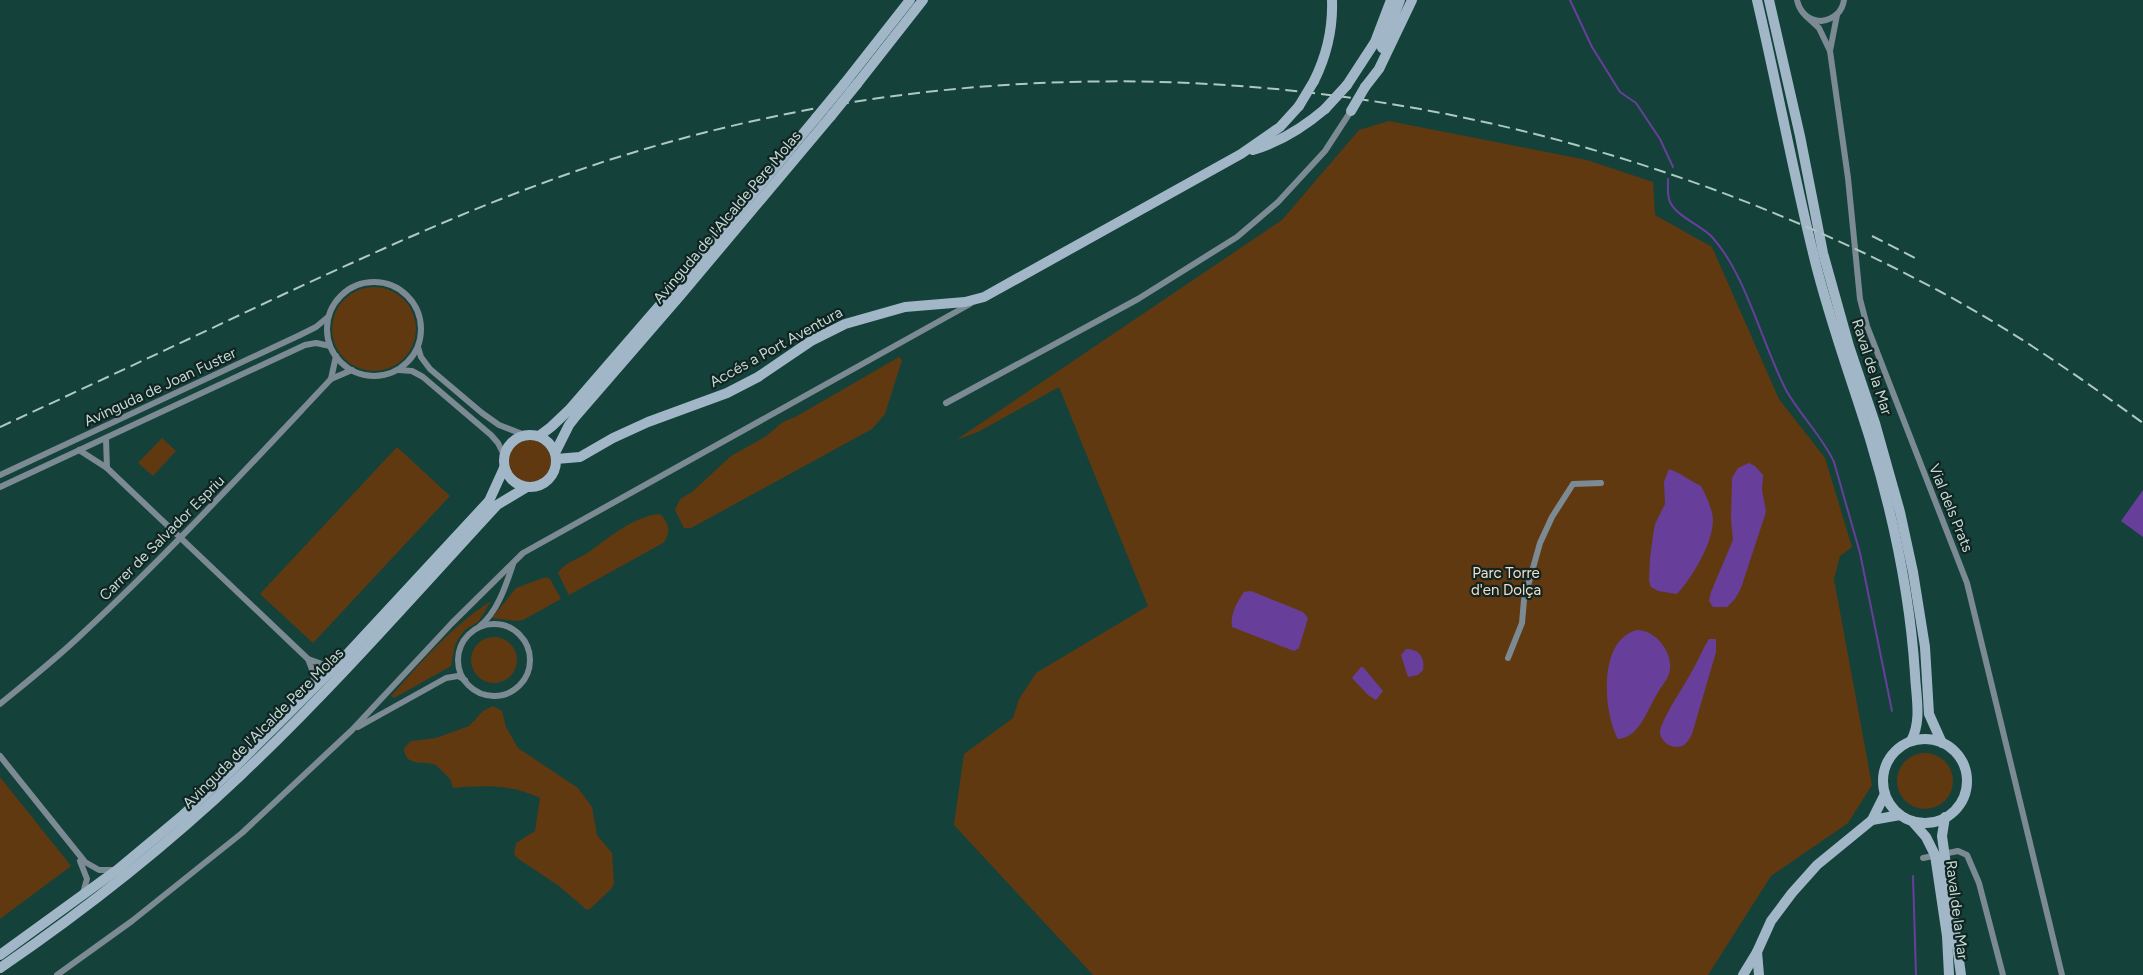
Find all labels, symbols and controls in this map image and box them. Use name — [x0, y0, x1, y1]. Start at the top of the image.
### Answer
street label: Avinguda de l'Alcalde Pere Molas — [649, 127, 805, 307]
street label: Accés a Port Aventura — [706, 303, 846, 391]
street label: Raval de la Mar — [1848, 317, 1896, 417]
street label: Avinguda de Joan Fuster — [81, 344, 239, 430]
street label: Vial dels Prats — [1925, 461, 1977, 555]
street label: Carrer de Salvador Espriu — [96, 472, 228, 604]
park label: Parc Torre d'en Dolça — [1471, 564, 1541, 599]
street label: Avinguda de l'Alcalde Pere Molas — [179, 644, 347, 812]
street label: Raval de la Mar — [1942, 859, 1972, 961]

